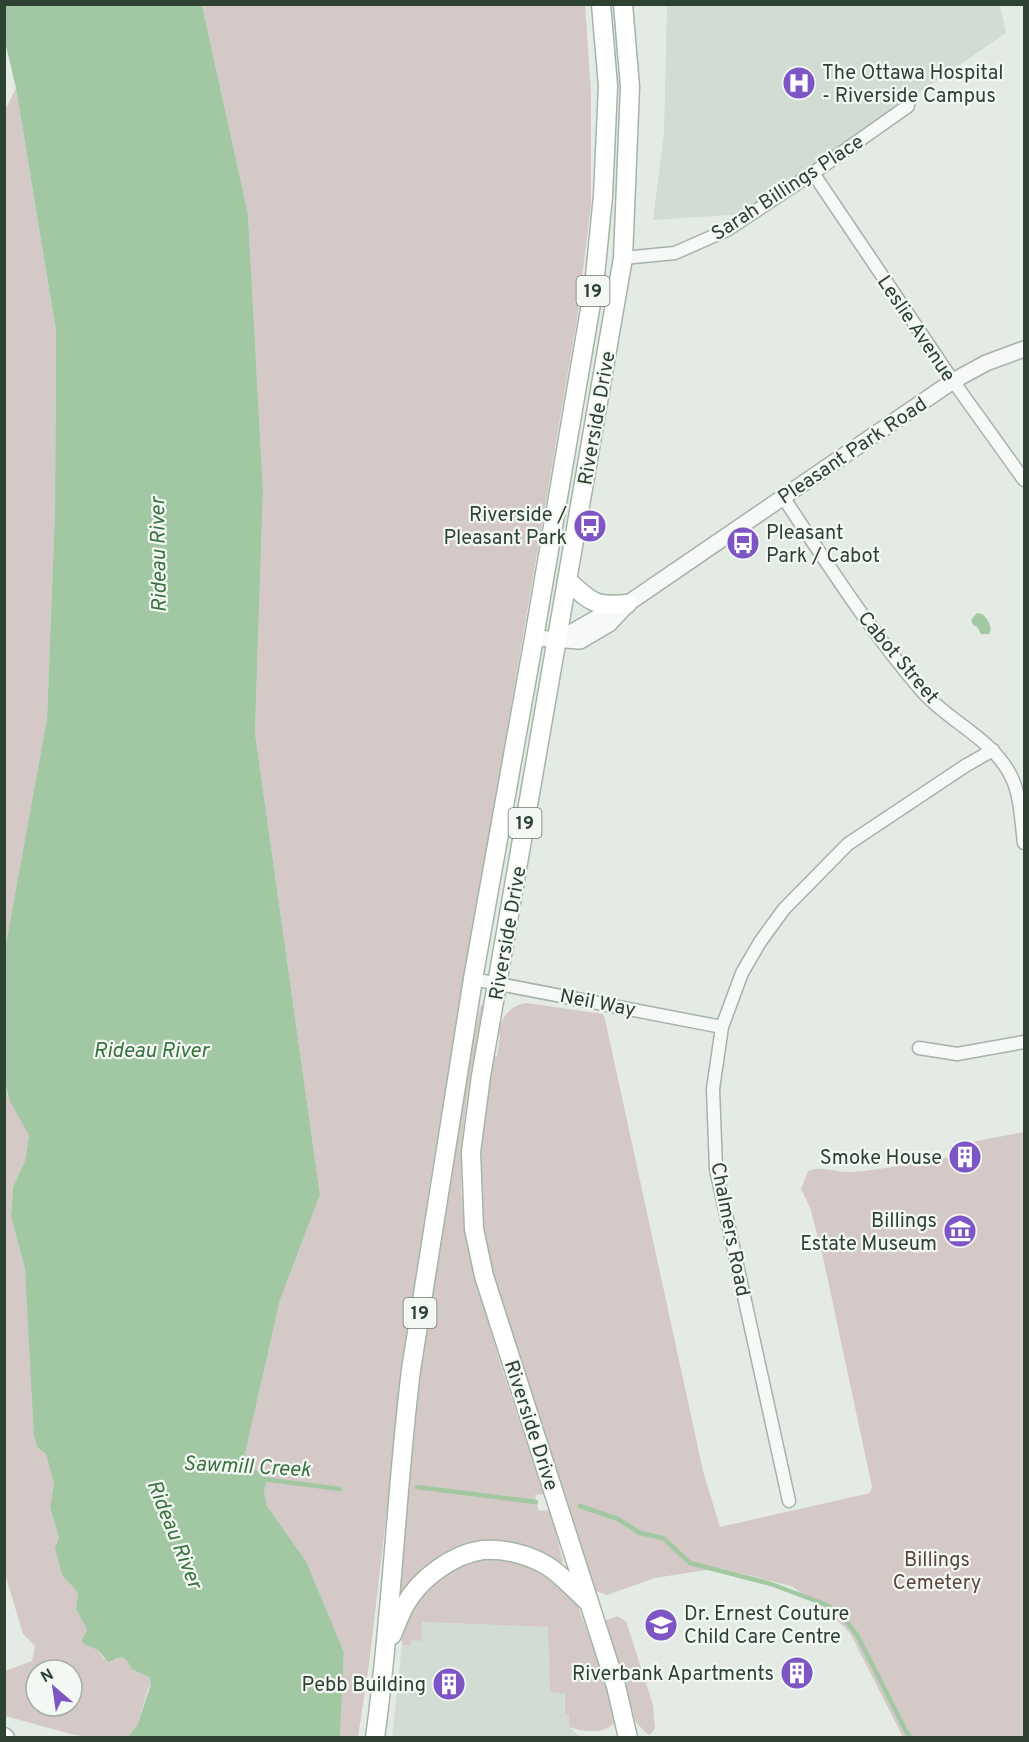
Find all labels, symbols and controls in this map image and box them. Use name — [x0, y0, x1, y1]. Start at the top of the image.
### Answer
place label: The Ottawa Hospital - Riverside Campus — [822, 61, 1003, 110]
hospital icon: The Ottawa Hospital - Riverside Campus — [781, 65, 817, 101]
street label: Sarah Billings Place — [707, 130, 869, 248]
street label: Leslie Avenue — [870, 271, 961, 387]
road number: 19 — [576, 276, 610, 306]
street label: Riverside Drive — [573, 349, 623, 487]
street label: Pleasant Park Road — [774, 392, 933, 511]
water label: Rideau River — [145, 495, 174, 613]
place label: Riverside / Pleasant Park — [444, 503, 567, 552]
bus stop icon: Riverside / Pleasant Park — [572, 508, 608, 544]
place label: Pleasant Park / Cabot — [766, 521, 880, 570]
bus stop icon: Pleasant Park / Cabot — [725, 525, 761, 561]
street label: Cabot Street — [851, 607, 944, 710]
road number: 19 — [508, 808, 542, 838]
street label: Riverside Drive — [484, 864, 534, 1002]
street label: Neil Way — [557, 984, 638, 1024]
water label: Rideau River — [93, 1038, 211, 1065]
building icon: Smoke House — [947, 1139, 983, 1175]
place label: Smoke House — [820, 1146, 942, 1172]
street label: Chalmers Road — [703, 1160, 755, 1299]
place label: Billings Estate Museum — [800, 1209, 937, 1258]
museum icon: Billings Estate Museum — [942, 1213, 978, 1249]
road number: 19 — [404, 1298, 436, 1328]
street label: Riverside Drive — [497, 1357, 563, 1494]
water label: Sawmill Creek — [182, 1451, 312, 1484]
water label: Rideau River — [139, 1476, 208, 1595]
park label: Billings Cemetery — [893, 1548, 981, 1597]
place label: Dr. Ernest Couture Child Care Centre — [684, 1602, 849, 1651]
school or university icon: Dr. Ernest Couture Child Care Centre — [643, 1607, 679, 1643]
building icon: Riverbank Apartments — [779, 1655, 815, 1691]
north arrow — [24, 1658, 84, 1718]
place label: Riverbank Apartments — [572, 1662, 774, 1688]
text: N — [38, 1665, 58, 1688]
building icon: Pebb Building — [431, 1666, 467, 1702]
place label: Pebb Building — [302, 1673, 426, 1699]

